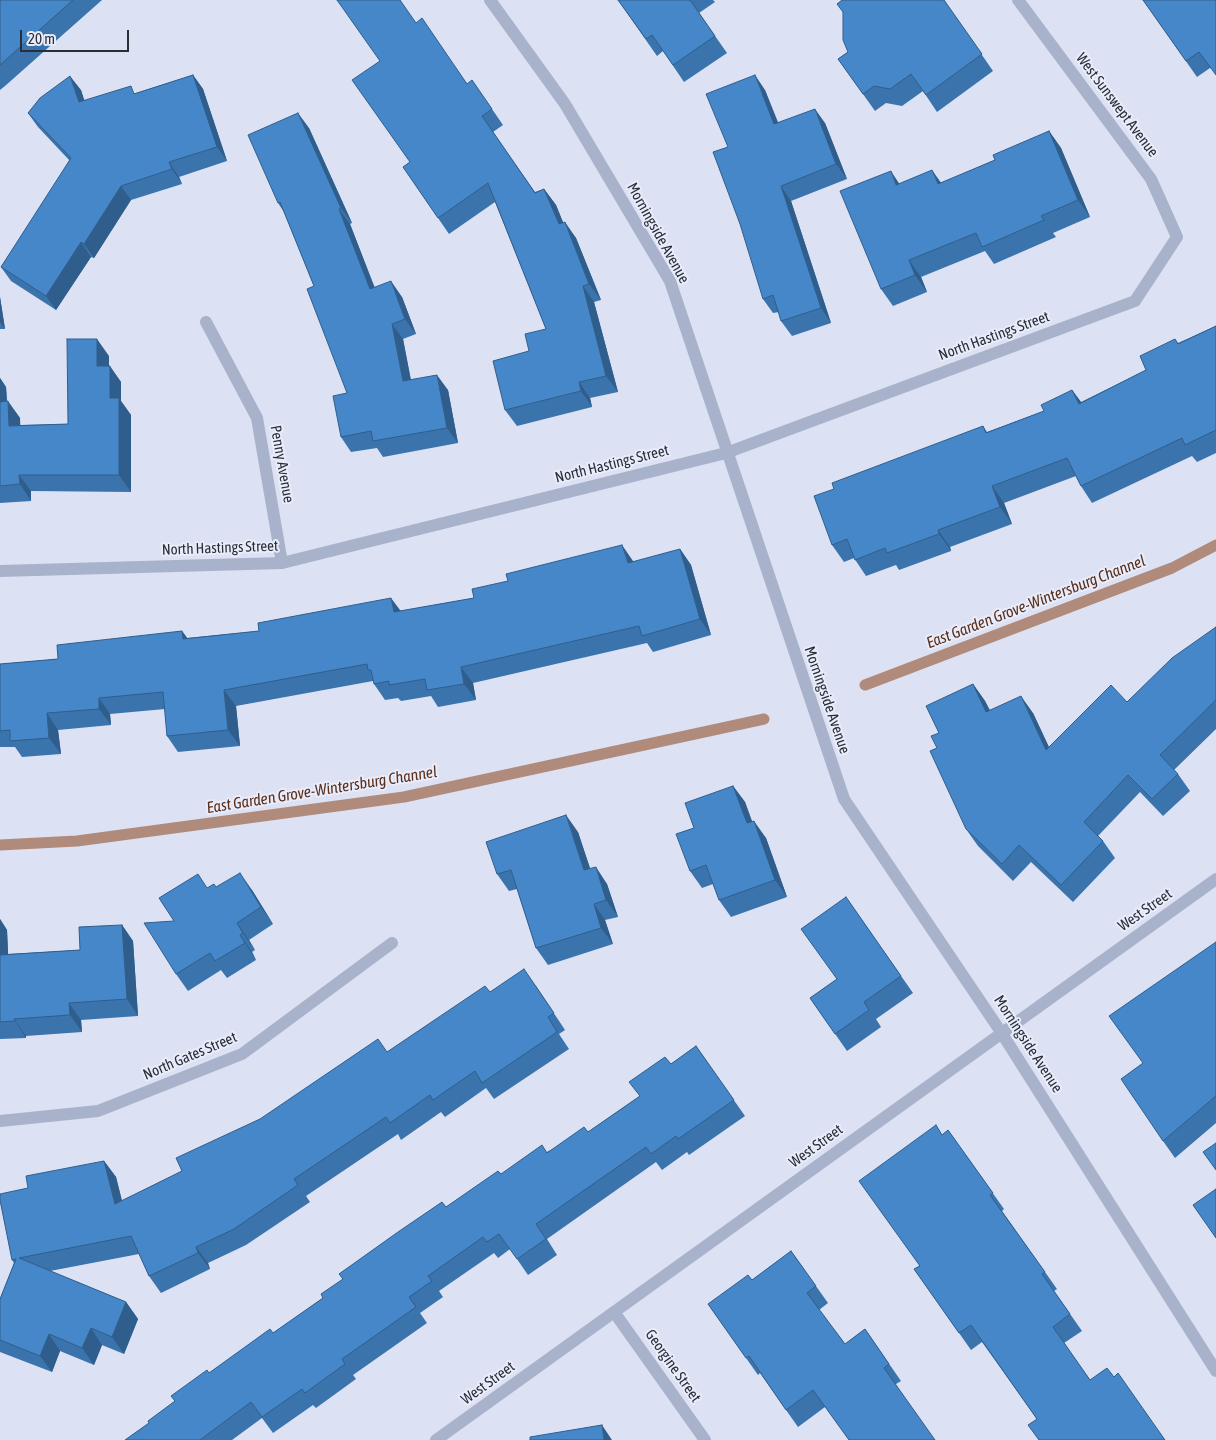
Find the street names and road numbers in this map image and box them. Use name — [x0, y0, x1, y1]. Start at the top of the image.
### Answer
street label: West Sunswept Avenue — [1072, 49, 1162, 161]
street label: Morningside Avenue — [623, 180, 693, 286]
street label: North Hastings Street — [936, 308, 1052, 364]
street label: Penny Avenue — [266, 424, 298, 504]
street label: North Hastings Street — [553, 441, 671, 487]
street label: North Hastings Street — [161, 537, 279, 559]
street label: Morningside Avenue — [800, 644, 854, 756]
street label: West Street — [1115, 885, 1175, 935]
street label: Morningside Avenue — [990, 992, 1066, 1096]
street label: North Gates Street — [140, 1028, 240, 1084]
street label: West Street — [786, 1121, 846, 1171]
street label: Georgine Street — [641, 1326, 705, 1406]
street label: West Street — [458, 1358, 518, 1408]

